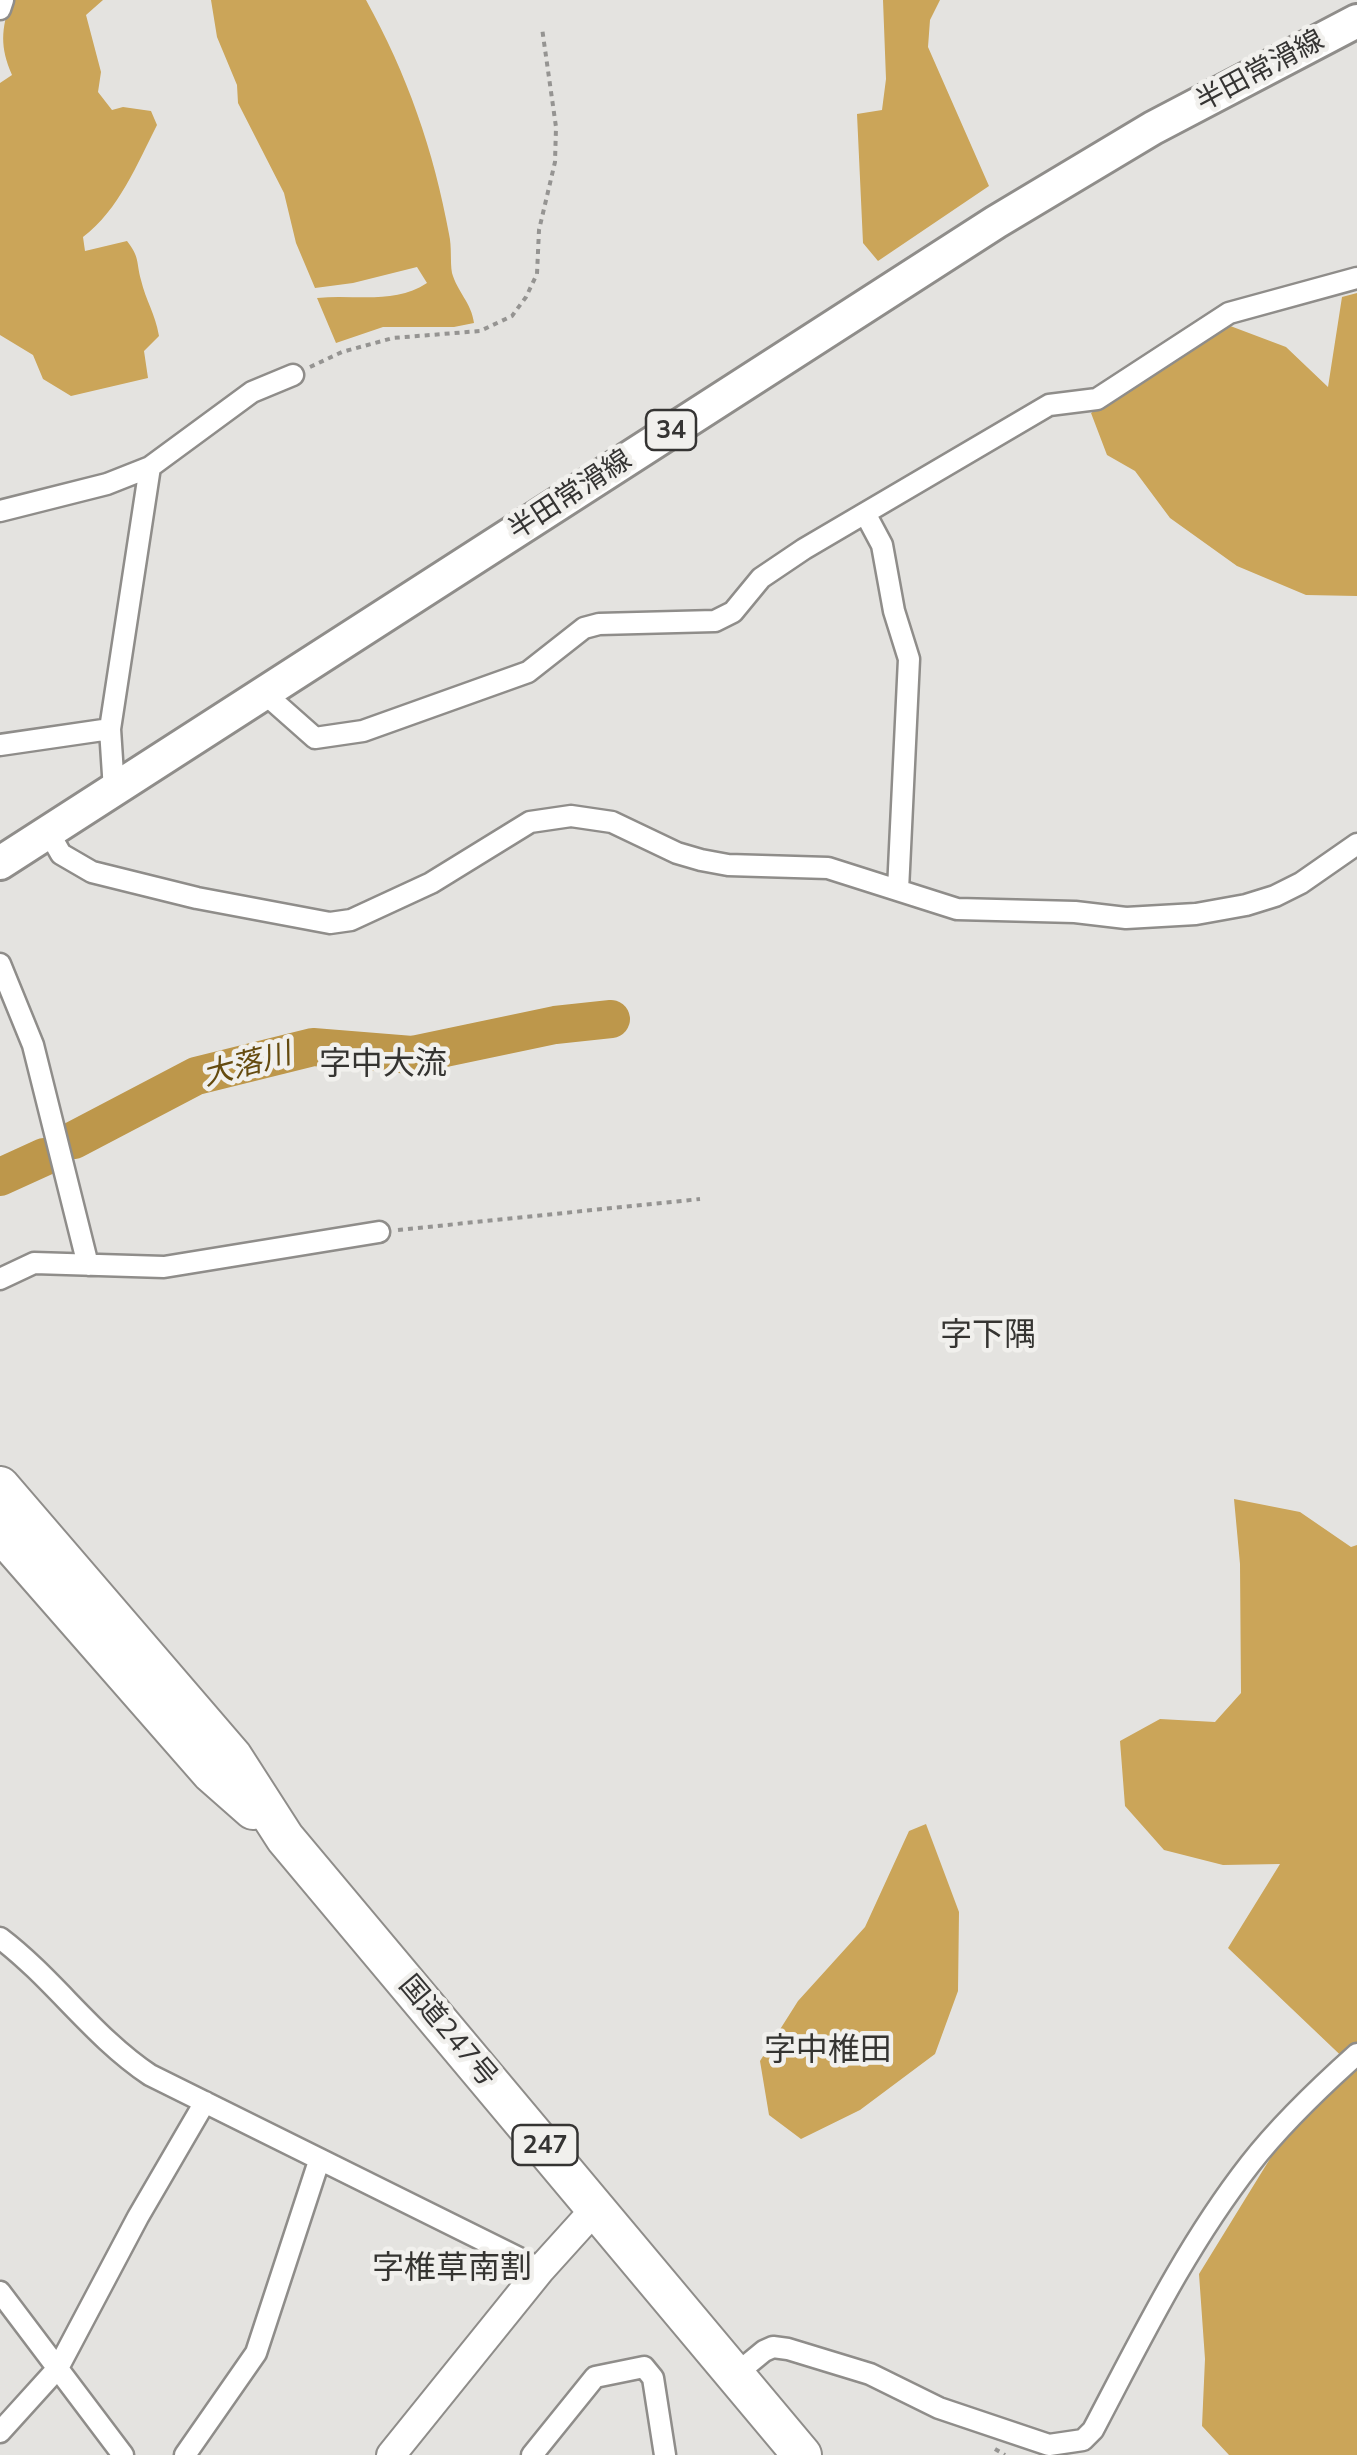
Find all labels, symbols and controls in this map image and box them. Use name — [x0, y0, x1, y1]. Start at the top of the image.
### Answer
street label: 半田常滑線 — [1190, 23, 1330, 119]
road number: 34 — [646, 410, 696, 450]
street label: 半田常滑線 — [502, 443, 638, 547]
water label: 大落川 — [199, 1036, 295, 1094]
district label: 字中大流 — [319, 1045, 447, 1083]
district label: 字下隅 — [940, 1316, 1036, 1354]
street label: 国道247号 — [392, 1969, 504, 2093]
district label: 字中椎田 — [764, 2031, 892, 2069]
road number: 247 — [512, 2125, 578, 2165]
district label: 字椎草南割 — [372, 2249, 532, 2287]

